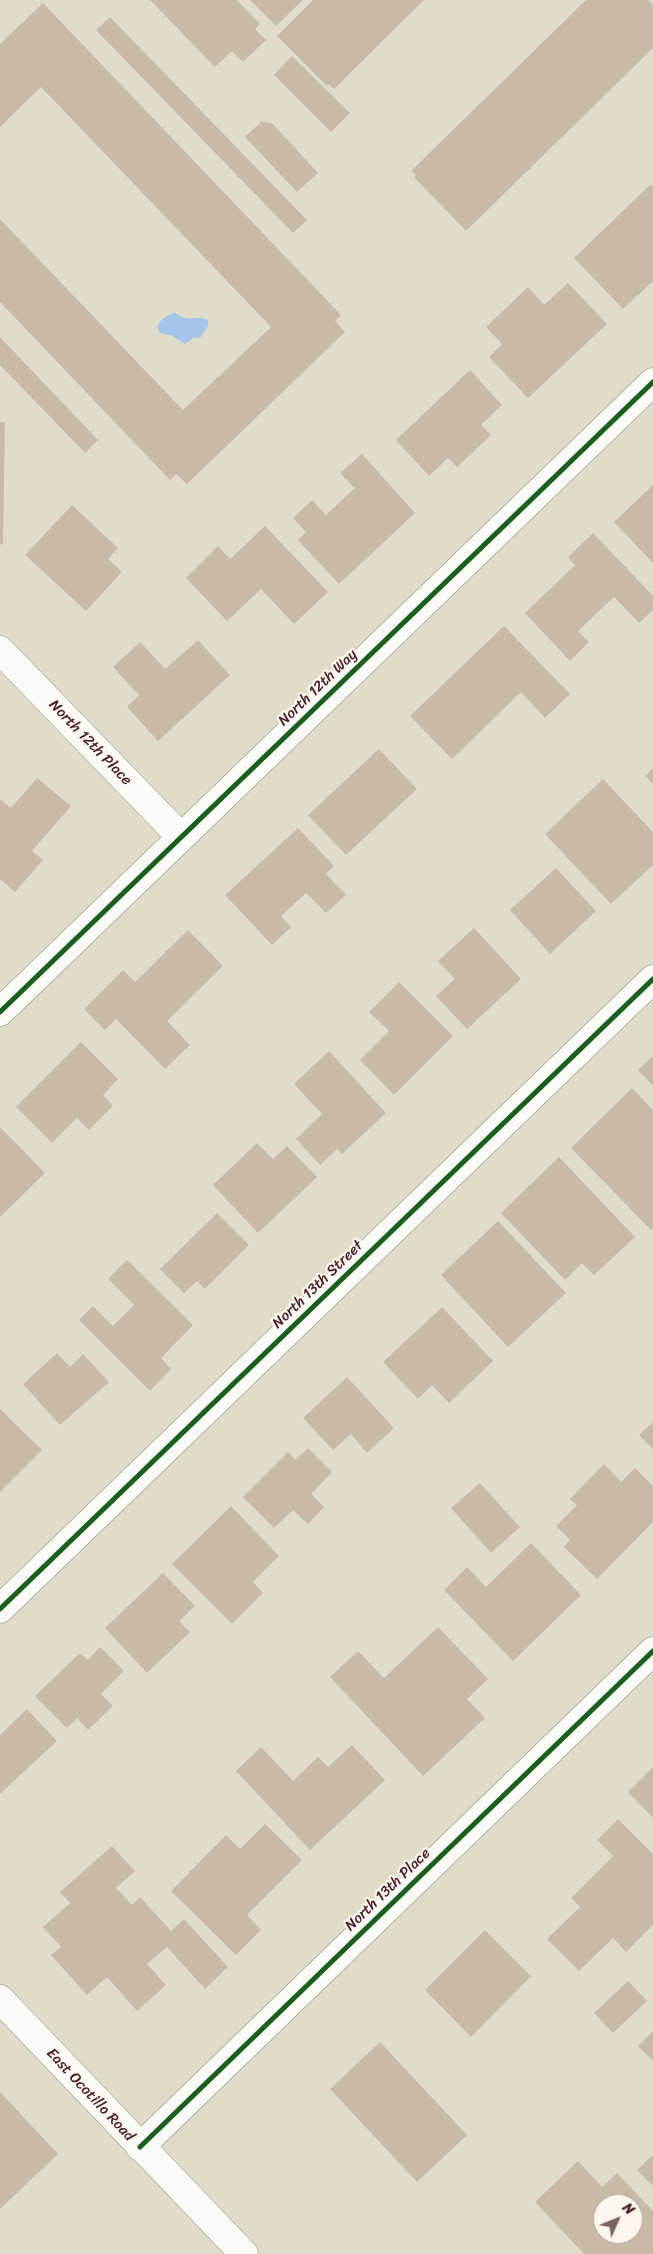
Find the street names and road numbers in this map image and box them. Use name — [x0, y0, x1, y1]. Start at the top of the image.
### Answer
street label: North 12th Way — [275, 646, 361, 730]
street label: North 12th Place — [45, 696, 135, 790]
street label: North 13th Street — [269, 1237, 367, 1333]
street label: North 13th Place — [342, 1845, 434, 1935]
street label: East Ocotillo Road — [42, 2045, 138, 2145]

